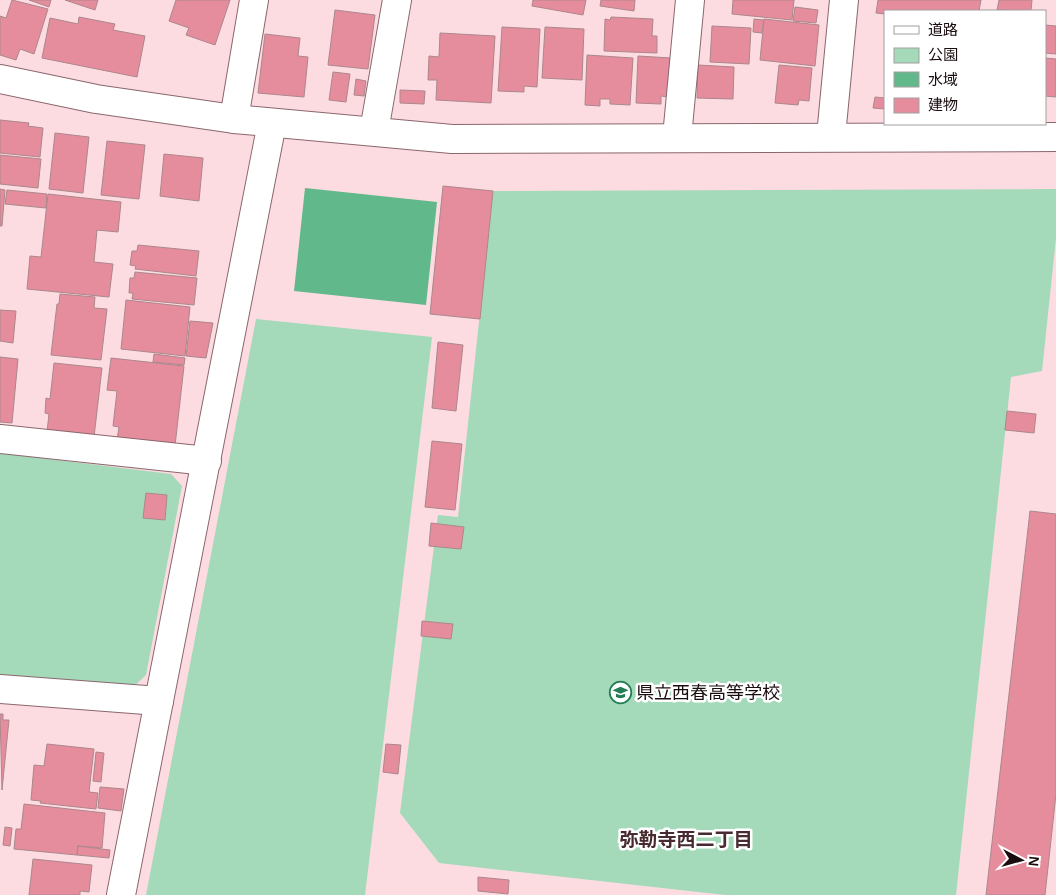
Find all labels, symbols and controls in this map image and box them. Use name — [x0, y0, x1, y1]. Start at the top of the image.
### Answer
legend — [884, 10, 1046, 125]
text: 道路 — [928, 21, 958, 38]
text: 公園 — [928, 46, 958, 63]
text: 水域 — [928, 71, 958, 88]
text: 建物 — [928, 96, 958, 113]
school or university icon: 県立西春高等学校 — [608, 681, 632, 705]
place label: 県立西春高等学校 — [636, 683, 780, 703]
district label: 弥勒寺西二丁目 — [619, 829, 753, 850]
north arrow — [996, 835, 1046, 885]
text: N — [1025, 855, 1042, 867]

